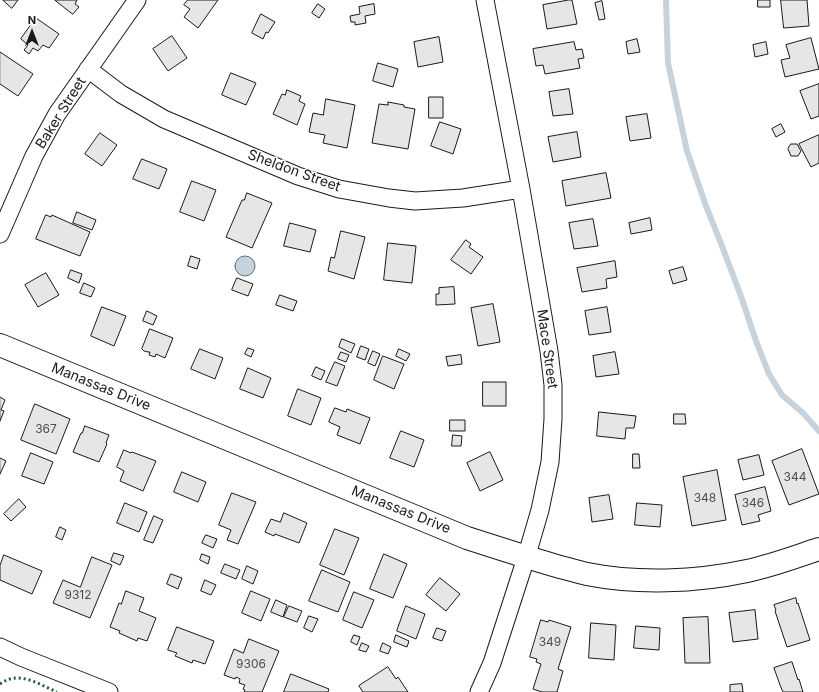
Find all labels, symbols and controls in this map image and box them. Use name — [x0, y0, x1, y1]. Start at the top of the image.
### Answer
north arrow — [12, 12, 52, 52]
text: N — [28, 13, 36, 27]
street label: Baker Street — [32, 74, 90, 152]
street label: Sheldon Street — [245, 146, 343, 196]
street label: Mace Street — [533, 308, 561, 390]
street label: Manassas Drive — [49, 359, 153, 415]
house number: 367 — [35, 422, 57, 436]
house number: 344 — [784, 470, 806, 484]
street label: Manassas Drive — [349, 482, 453, 538]
house number: 348 — [694, 491, 716, 505]
house number: 346 — [742, 496, 764, 510]
house number: 9312 — [64, 588, 92, 602]
house number: 349 — [539, 635, 561, 649]
house number: 9306 — [236, 657, 266, 671]

